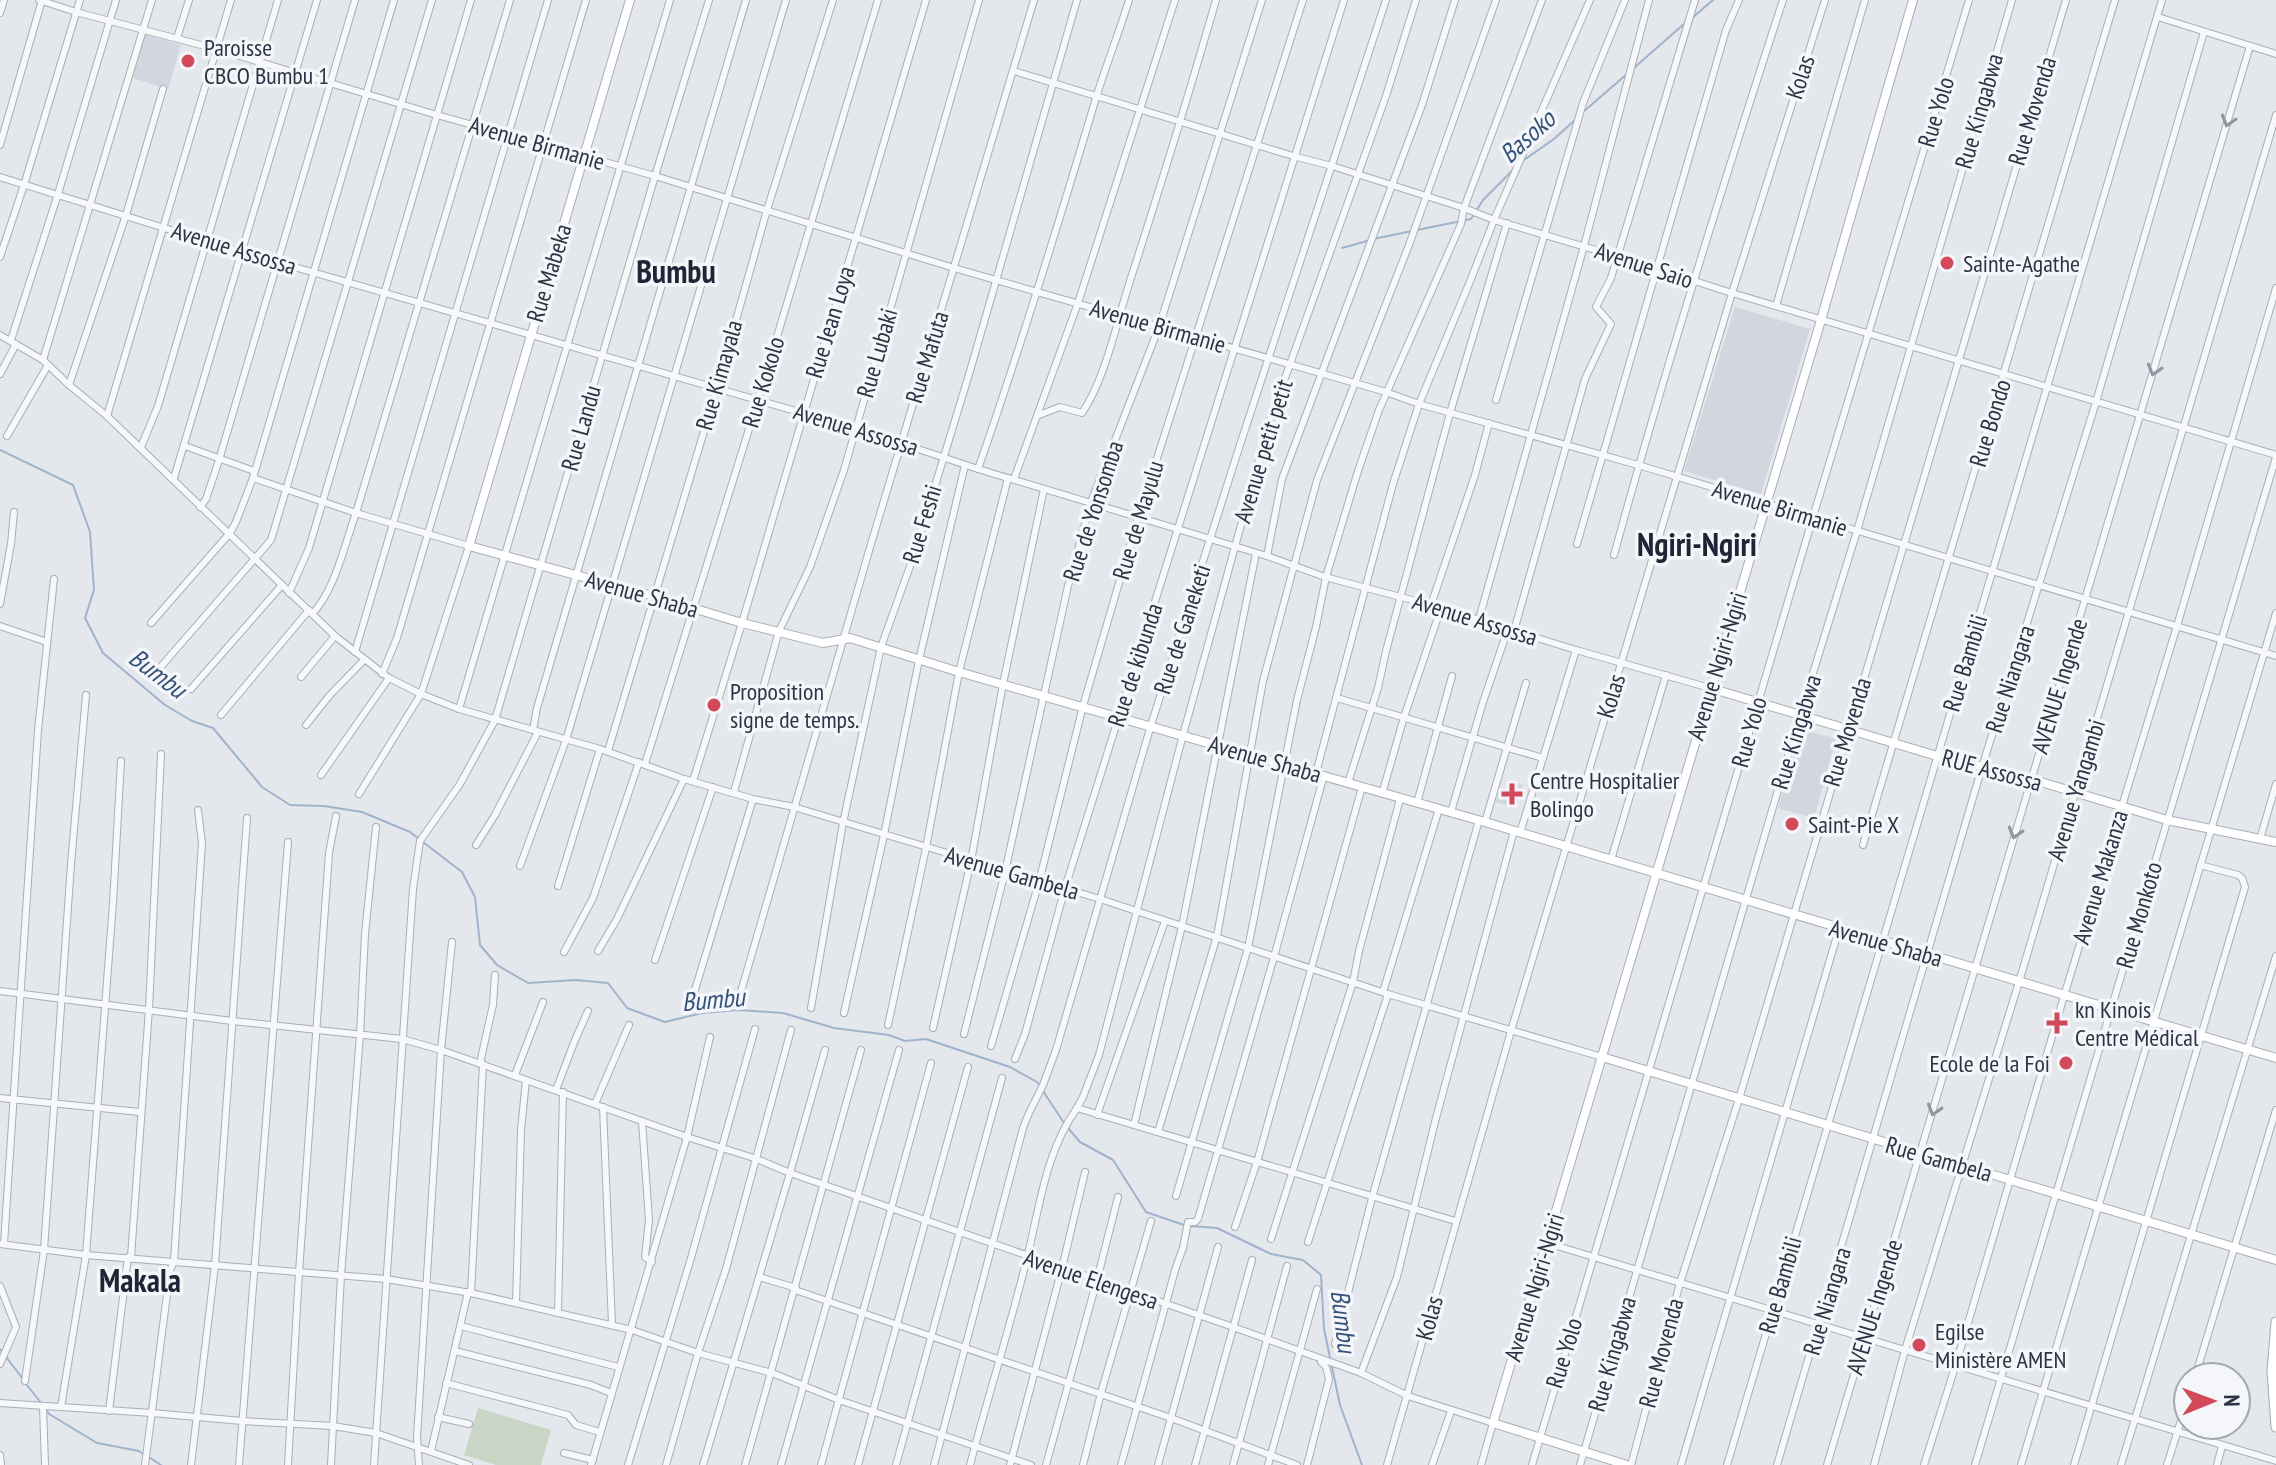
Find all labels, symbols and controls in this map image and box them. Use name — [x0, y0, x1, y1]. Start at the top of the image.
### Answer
place label: Paroisse CBCO Bumbu 1 — [204, 32, 329, 91]
street label: Rue Kingabwa — [1948, 50, 2010, 172]
street label: Kolas — [1778, 51, 1822, 103]
marker: Paroisse CBCO Bumbu 1 — [179, 52, 197, 70]
street label: Rue Movenda — [2001, 53, 2063, 169]
street label: Rue Yolo — [1911, 73, 1961, 151]
water label: Basoko — [1492, 101, 1563, 170]
street label: Avenue Birmanie — [466, 109, 608, 177]
one-way arrow — [2221, 113, 2237, 127]
street label: Avenue Assossa — [168, 214, 300, 282]
street label: Rue Mabeka — [519, 220, 579, 326]
street label: Avenue Saio — [1591, 235, 1697, 295]
place label: Sainte-Agathe — [1963, 248, 2080, 279]
district label: Bumbu — [636, 250, 716, 292]
marker: Sainte-Agathe — [1938, 254, 1956, 272]
street label: Rue Jean Loya — [798, 262, 862, 382]
street label: Avenue Birmanie — [1087, 292, 1229, 360]
street label: Rue Lubaki — [849, 305, 905, 401]
street label: Rue Mafuta — [898, 307, 956, 407]
street label: Rue Kimayala — [689, 316, 749, 434]
street label: Rue Kokolo — [734, 333, 792, 431]
one-way arrow — [2147, 362, 2163, 376]
street label: Avenue petit petit — [1226, 375, 1300, 526]
street label: Rue Bondo — [1962, 375, 2018, 471]
street label: Rue Landu — [554, 382, 608, 474]
street label: Avenue Assossa — [790, 395, 922, 463]
street label: Rue de Yonsomba — [1056, 437, 1130, 585]
street label: Rue de Mayulu — [1105, 457, 1171, 583]
street label: Avenue Birmanie — [1709, 473, 1851, 543]
street label: Rue Feshi — [895, 481, 949, 567]
district label: Ngiri-Ngiri — [1637, 523, 1757, 565]
street label: Rue de Ganeketi — [1146, 560, 1218, 698]
street label: Avenue Shaba — [582, 563, 702, 625]
street label: Avenue Assossa — [1409, 585, 1541, 653]
street label: Avenue Ngiri-Ngiri — [1680, 588, 1754, 744]
street label: Rue de kibunda — [1100, 599, 1170, 731]
street label: Rue Bambili — [1936, 611, 1994, 715]
street label: AVENUE Ingende — [2024, 615, 2094, 757]
street label: Rue Niangara — [1978, 621, 2042, 737]
water label: Bumbu — [123, 641, 194, 706]
street label: Kolas — [1590, 670, 1632, 722]
street label: Rue Kingabwa — [1764, 671, 1828, 793]
street label: Rue Movenda — [1816, 674, 1878, 790]
place label: Proposition signe de temps. — [730, 676, 859, 735]
street label: Rue Yolo — [1724, 693, 1774, 771]
marker: Proposition signe de temps. — [705, 696, 723, 714]
street label: Avenue Yangambi — [2040, 716, 2112, 864]
street label: Avenue Shaba — [1205, 728, 1325, 790]
street label: RUE Assossa — [1938, 742, 2046, 798]
place label: Centre Hospitalier Bolingo — [1530, 765, 1680, 824]
marker: Centre Hospitalier Bolingo — [1501, 783, 1523, 805]
street label: Avenue Makanza — [2065, 806, 2135, 948]
place label: Saint-Pie X — [1808, 809, 1899, 840]
marker: Saint-Pie X — [1783, 815, 1801, 833]
one-way arrow — [2008, 826, 2024, 840]
street label: Avenue Gambela — [941, 839, 1083, 907]
street label: Rue Monkoto — [2109, 858, 2169, 972]
street label: Avenue Shaba — [1826, 912, 1946, 974]
water label: Bumbu — [680, 980, 748, 1018]
place label: kn Kinois Centre Médical — [2075, 994, 2199, 1053]
marker: kn Kinois Centre Médical — [2046, 1012, 2068, 1034]
place label: Ecole de la Foi — [1929, 1048, 2050, 1079]
marker: Ecole de la Foi — [2057, 1054, 2075, 1072]
one-way arrow — [1927, 1102, 1943, 1116]
street label: Rue Gambela — [1882, 1129, 1996, 1189]
street label: Avenue Ngiri-Ngiri — [1497, 1209, 1571, 1365]
street label: Rue Bambili — [1751, 1233, 1809, 1337]
street label: AVENUE Ingende — [1839, 1236, 1909, 1378]
street label: Avenue Elengesa — [1020, 1242, 1162, 1316]
street label: Rue Niangara — [1796, 1243, 1858, 1359]
district label: Makala — [99, 1259, 181, 1301]
water label: Bumbu — [1324, 1288, 1364, 1356]
street label: Kolas — [1408, 1292, 1450, 1344]
street label: Rue Kingabwa — [1581, 1293, 1643, 1415]
street label: Rue Movenda — [1632, 1295, 1690, 1411]
street label: Rue Yolo — [1539, 1314, 1589, 1392]
place label: Egilse Ministère AMEN — [1935, 1316, 2066, 1375]
marker: Egilse Ministère AMEN — [1910, 1336, 1928, 1354]
north arrow — [2172, 1361, 2252, 1441]
text: N — [2218, 1394, 2246, 1407]

